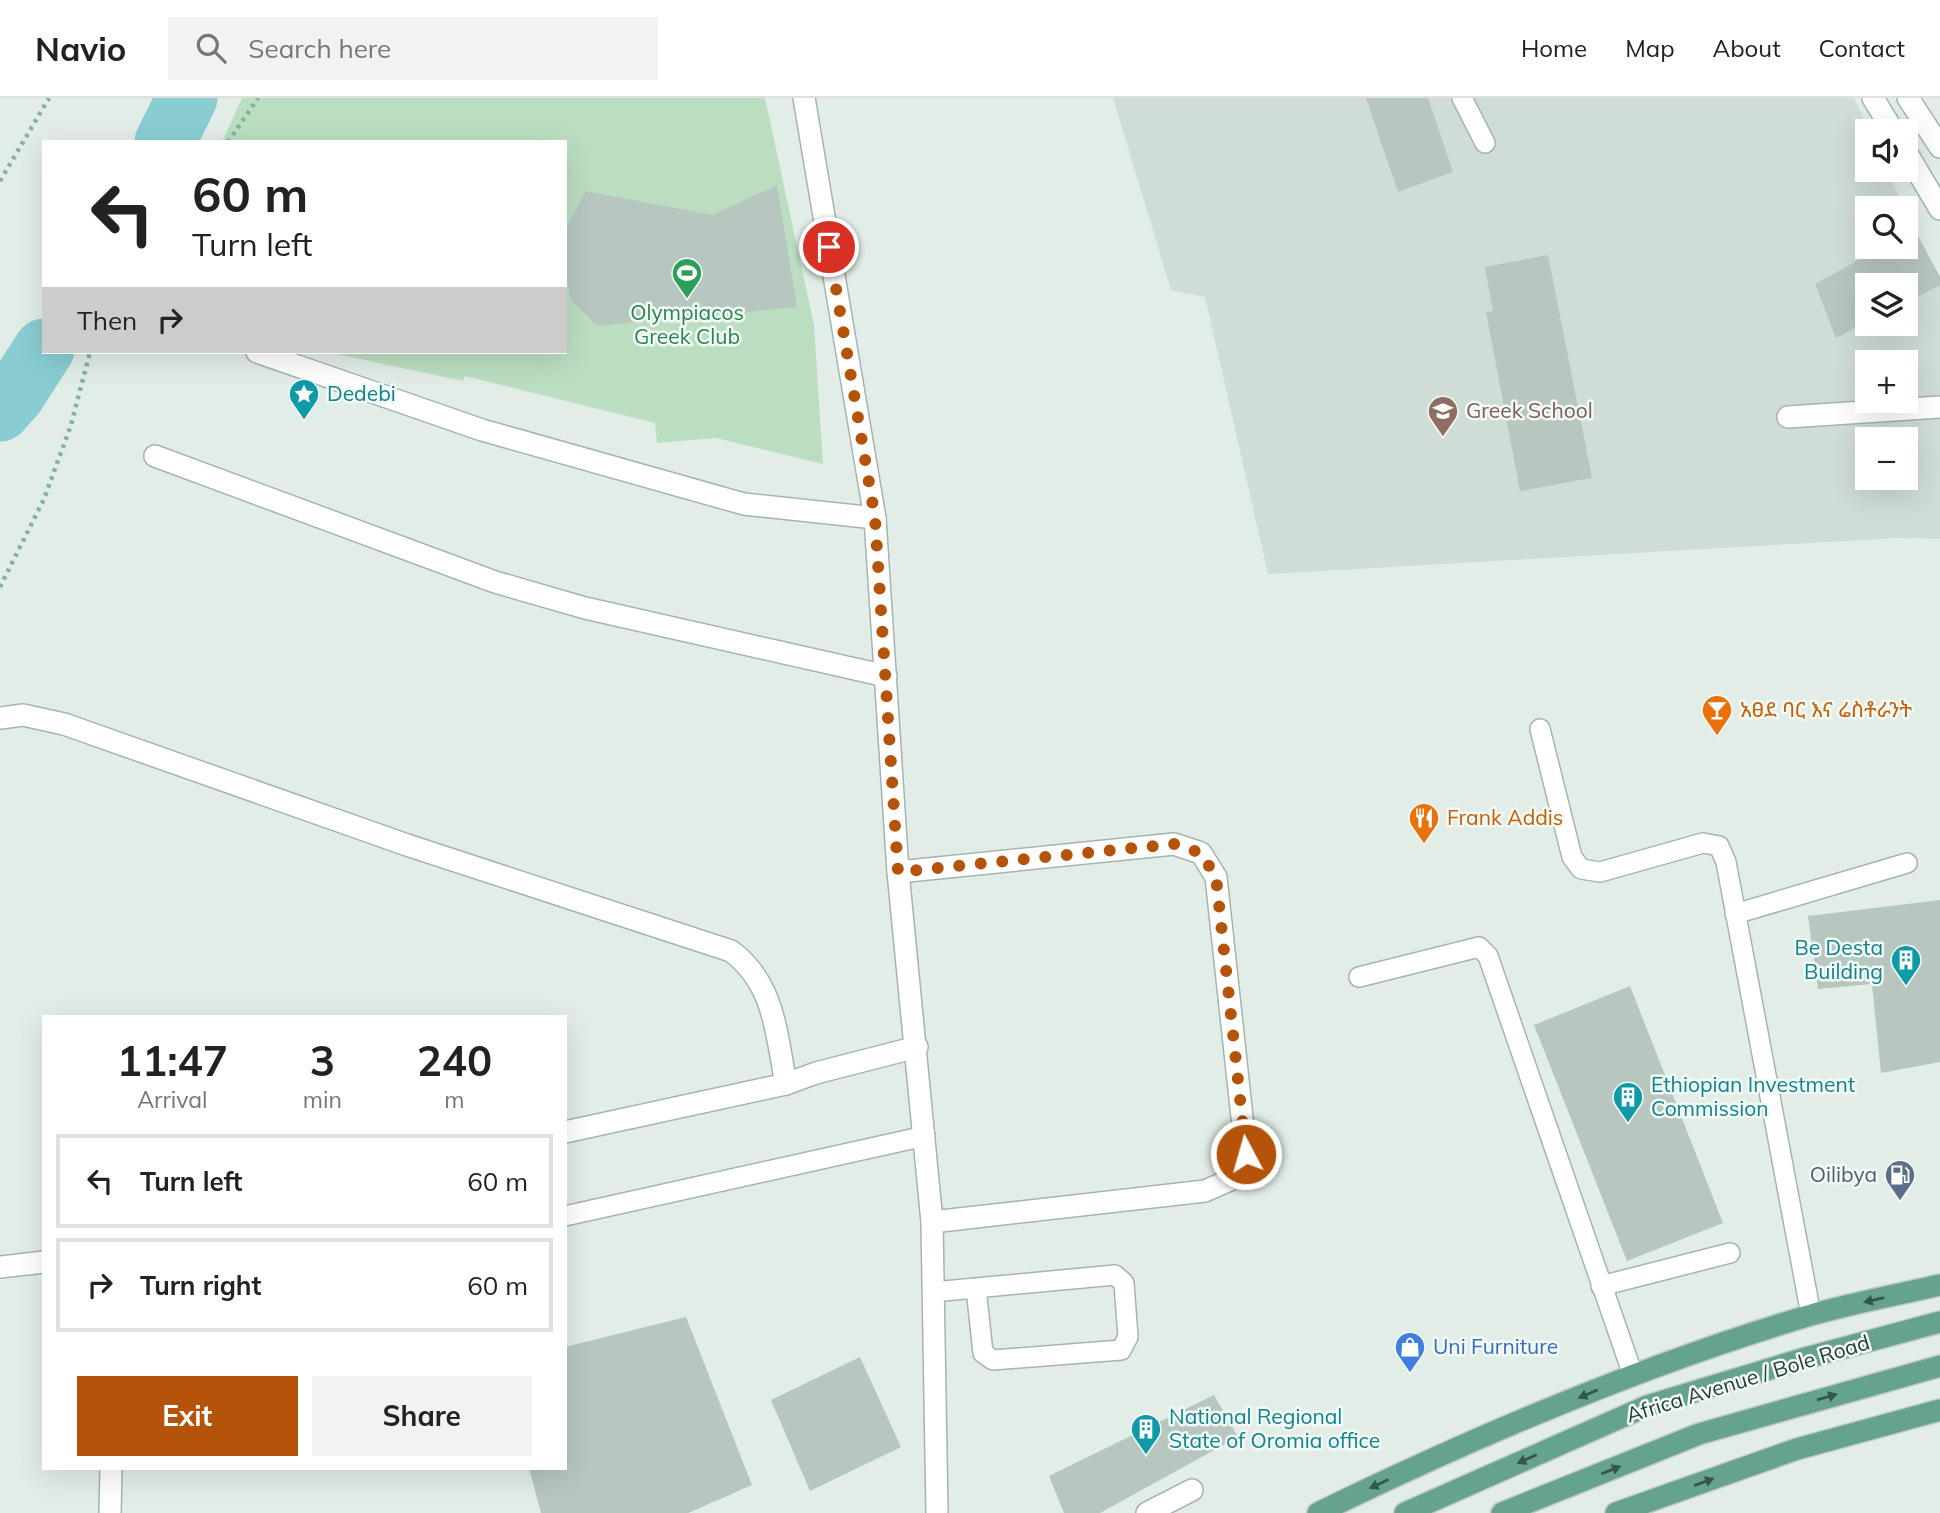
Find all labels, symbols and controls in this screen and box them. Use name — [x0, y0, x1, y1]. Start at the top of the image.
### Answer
search box — [168, 17, 658, 80]
text: Navio — [35, 28, 126, 69]
icon: search — [192, 29, 230, 67]
text: Search here — [248, 32, 391, 65]
text: Home — [1521, 33, 1587, 63]
text: Map — [1625, 33, 1675, 63]
text: About — [1713, 33, 1781, 63]
text: Contact — [1819, 33, 1905, 63]
map controls — [1855, 119, 1918, 490]
button: sound — [1855, 119, 1918, 182]
text: 60 m — [192, 163, 308, 224]
icon: left — [77, 168, 168, 259]
button: search — [1855, 196, 1918, 259]
pin — [799, 217, 859, 277]
text: Turn left — [192, 224, 312, 264]
icon: arrive — [810, 228, 848, 266]
sports icon: Olympiacos Greek Club — [670, 256, 704, 300]
button: layers — [1855, 273, 1918, 336]
place label: Olympiacos Greek Club — [630, 299, 744, 349]
icon: right — [151, 301, 189, 339]
text: Then — [77, 304, 137, 337]
button: + — [1855, 350, 1918, 413]
place icon: Dedebi — [287, 377, 321, 421]
place label: Dedebi — [327, 380, 396, 406]
school or university icon: Greek School — [1426, 394, 1460, 438]
place label: Greek School — [1466, 397, 1593, 423]
button: − — [1855, 427, 1918, 490]
bar icon: አፀደ ባር እና ሬስቶራንት — [1700, 693, 1734, 737]
place label: አፀደ ባር እና ሬስቶራንት — [1740, 696, 1913, 722]
restaurant icon: Frank Addis — [1407, 801, 1441, 845]
place label: Frank Addis — [1447, 804, 1563, 830]
place label: Be Desta Building — [1794, 934, 1883, 984]
building icon: Be Desta Building — [1889, 943, 1923, 987]
text: 11:47 — [117, 1034, 228, 1087]
text: 3 — [310, 1034, 335, 1087]
text: 240 — [417, 1034, 492, 1087]
place label: Ethiopian Investment Commission — [1651, 1071, 1855, 1121]
building icon: Ethiopian Investment Commission — [1611, 1080, 1645, 1124]
text: Arrival — [137, 1085, 208, 1114]
text: min — [303, 1085, 342, 1114]
text: m — [444, 1085, 465, 1114]
position arrow — [1209, 1117, 1283, 1191]
fuel station icon: Oilibya — [1883, 1158, 1917, 1202]
place label: Oilibya — [1810, 1161, 1877, 1187]
icon: left — [81, 1162, 119, 1200]
text: Turn left — [140, 1165, 242, 1198]
text: 60 m — [467, 1165, 528, 1198]
icon: right — [81, 1266, 119, 1304]
text: Turn right — [140, 1269, 261, 1302]
text: 60 m — [467, 1269, 528, 1302]
one-way arrow — [1863, 1295, 1885, 1306]
street label: Africa Avenue / Bole Road — [1623, 1329, 1873, 1427]
shop icon: Uni Furniture — [1393, 1330, 1427, 1374]
place label: Uni Furniture — [1433, 1333, 1558, 1359]
button: Exit — [77, 1376, 298, 1456]
button: Share — [312, 1376, 532, 1456]
one-way arrow — [1578, 1388, 1598, 1400]
one-way arrow — [1816, 1391, 1837, 1401]
place label: National Regional State of Oromia office — [1169, 1403, 1380, 1453]
building icon: National Regional State of Oromia office — [1129, 1412, 1163, 1456]
one-way arrow — [1517, 1453, 1537, 1465]
one-way arrow — [1601, 1464, 1622, 1475]
one-way arrow — [1693, 1476, 1714, 1487]
one-way arrow — [1369, 1478, 1389, 1489]

